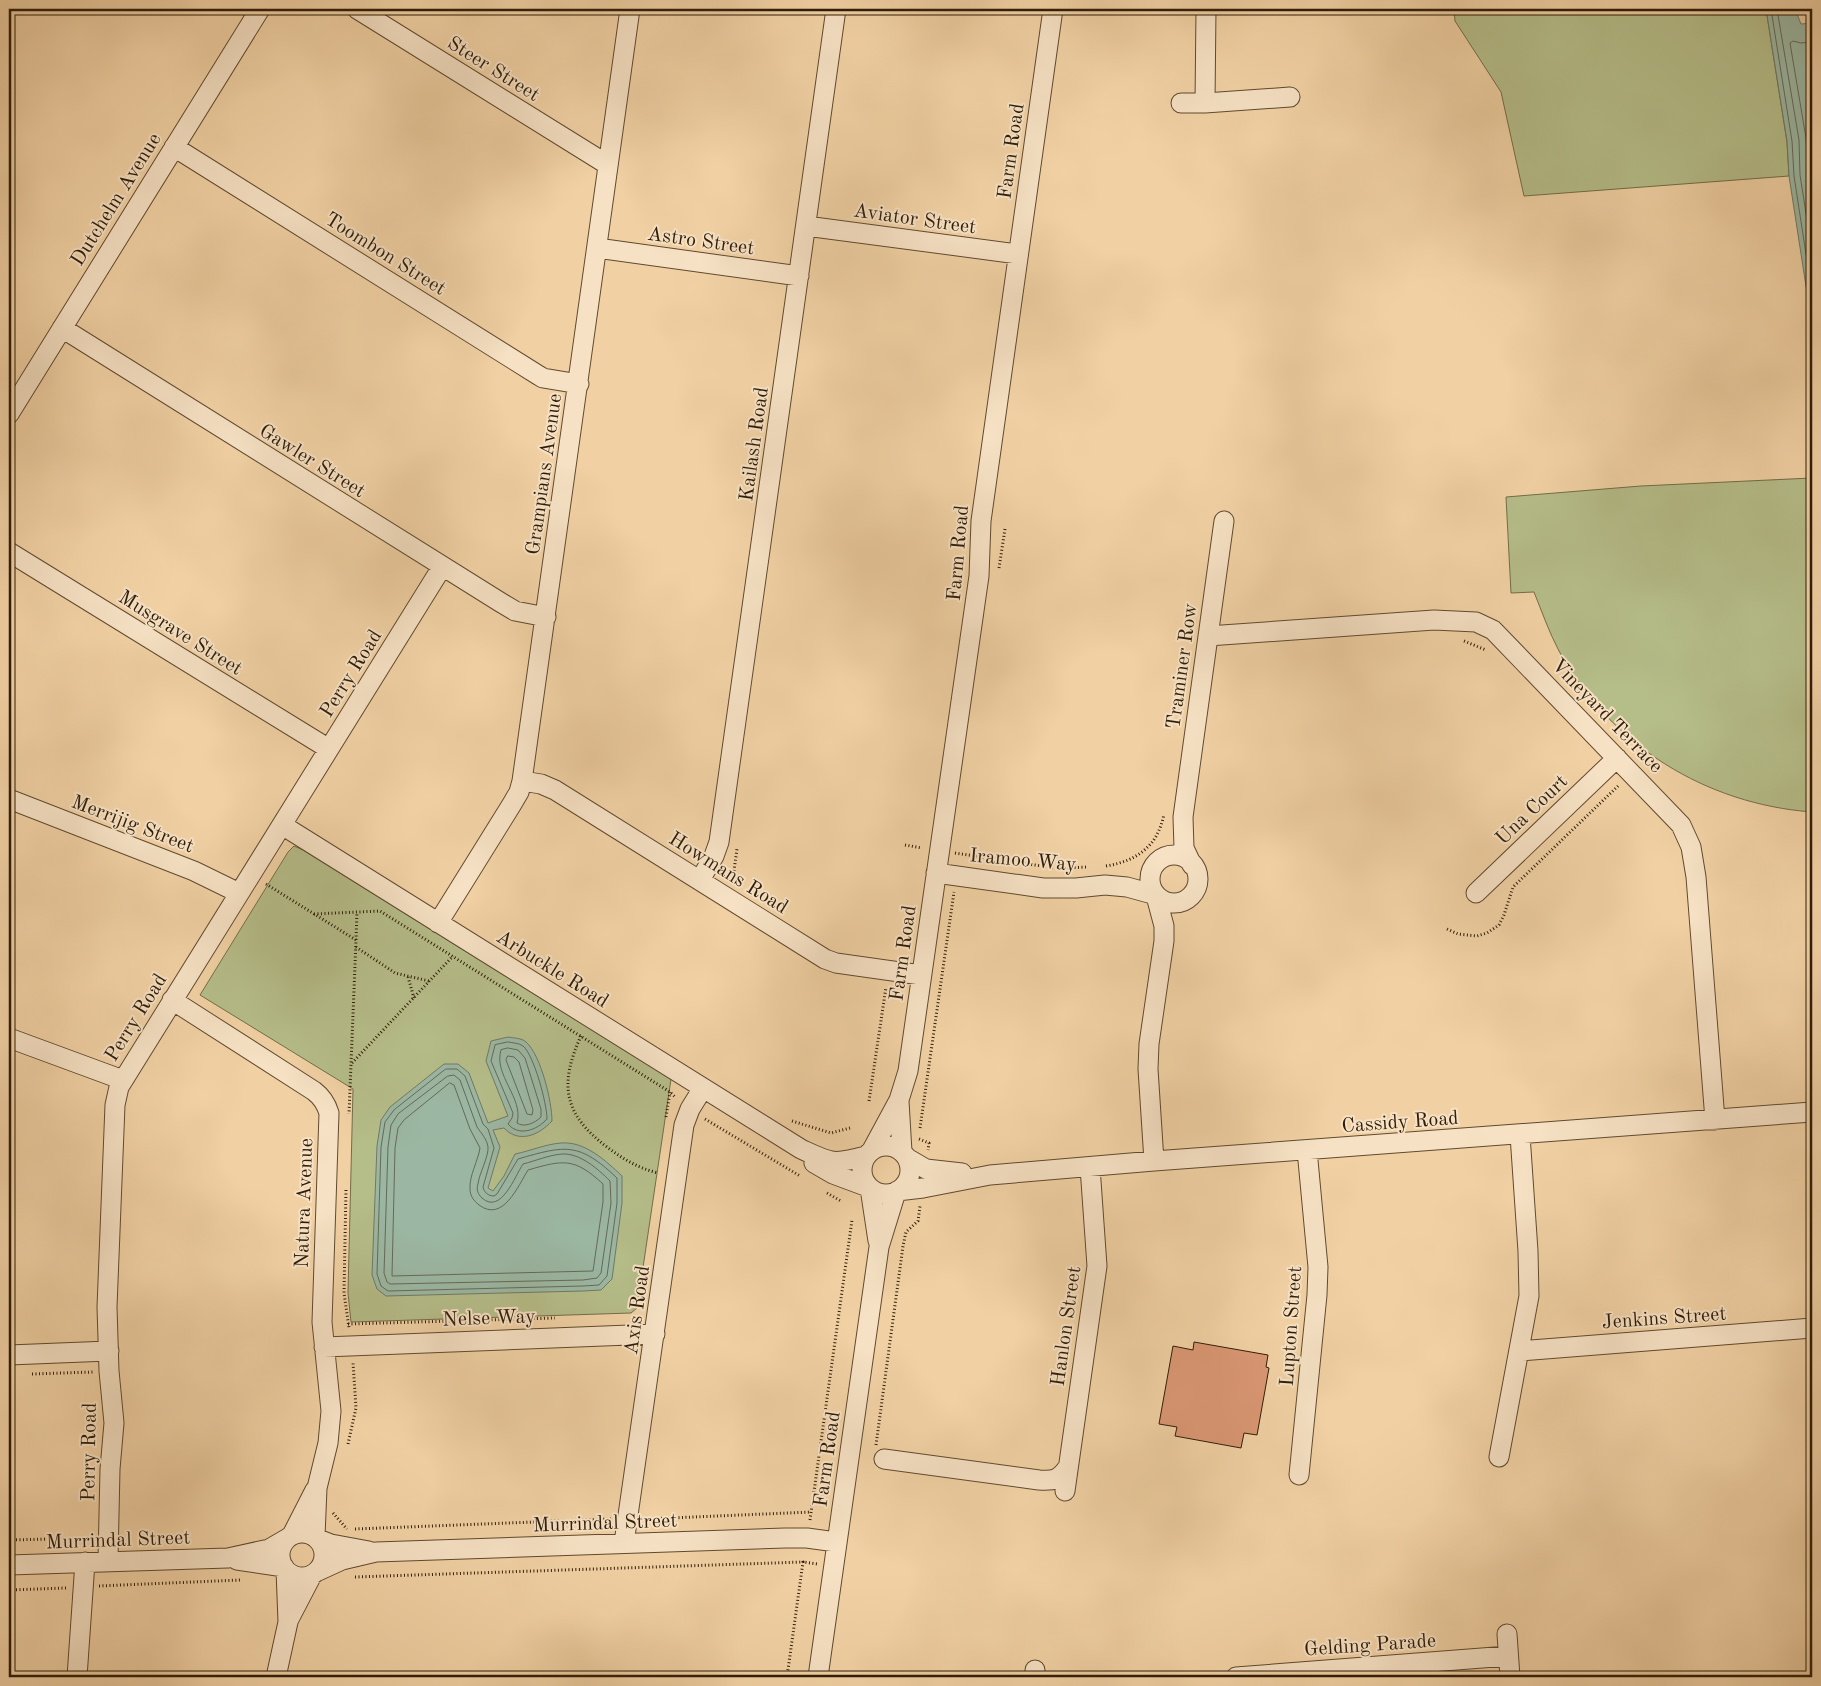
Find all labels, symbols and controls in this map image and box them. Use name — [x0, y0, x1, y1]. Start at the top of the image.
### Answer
street label: Steer Street — [443, 33, 543, 106]
street label: Farm Road — [995, 102, 1029, 200]
street label: Dutchelm Avenue — [68, 130, 166, 270]
street label: Aviator Street — [852, 201, 977, 238]
street label: Toombon Street — [321, 210, 449, 300]
street label: Astro Street — [646, 225, 755, 259]
street label: Kailash Road — [737, 386, 773, 503]
street label: Grampians Avenue — [524, 392, 566, 556]
street label: Gawler Street — [255, 421, 368, 502]
street label: Farm Road — [945, 504, 973, 602]
street label: Musgrave Street — [115, 588, 245, 680]
street label: Traminer Row — [1164, 602, 1202, 730]
street label: Perry Road — [317, 627, 386, 721]
street label: Vineyard Terrace — [1547, 655, 1666, 777]
street label: Una Court — [1493, 772, 1572, 849]
street label: Merrijig Street — [68, 792, 196, 857]
street label: Howmans Road — [665, 829, 791, 918]
street label: Iramoo Way — [969, 846, 1077, 876]
street label: Farm Road — [887, 904, 921, 1002]
street label: Arbuckle Road — [492, 927, 612, 1012]
street label: Perry Road — [102, 971, 171, 1065]
street label: Cassidy Road — [1341, 1109, 1459, 1137]
street label: Natura Avenue — [293, 1138, 317, 1268]
street label: Axis Road — [622, 1264, 654, 1356]
street label: Hanlon Street — [1049, 1265, 1085, 1388]
street label: Lupton Street — [1278, 1265, 1306, 1387]
street label: Jenkins Street — [1601, 1305, 1727, 1333]
street label: Nelse Way — [442, 1307, 536, 1331]
street label: Perry Road — [79, 1402, 101, 1502]
street label: Farm Road — [811, 1410, 845, 1508]
street label: Murrindal Street — [533, 1511, 678, 1537]
street label: Murrindal Street — [46, 1528, 191, 1554]
street label: Gelding Parade — [1303, 1631, 1437, 1661]

